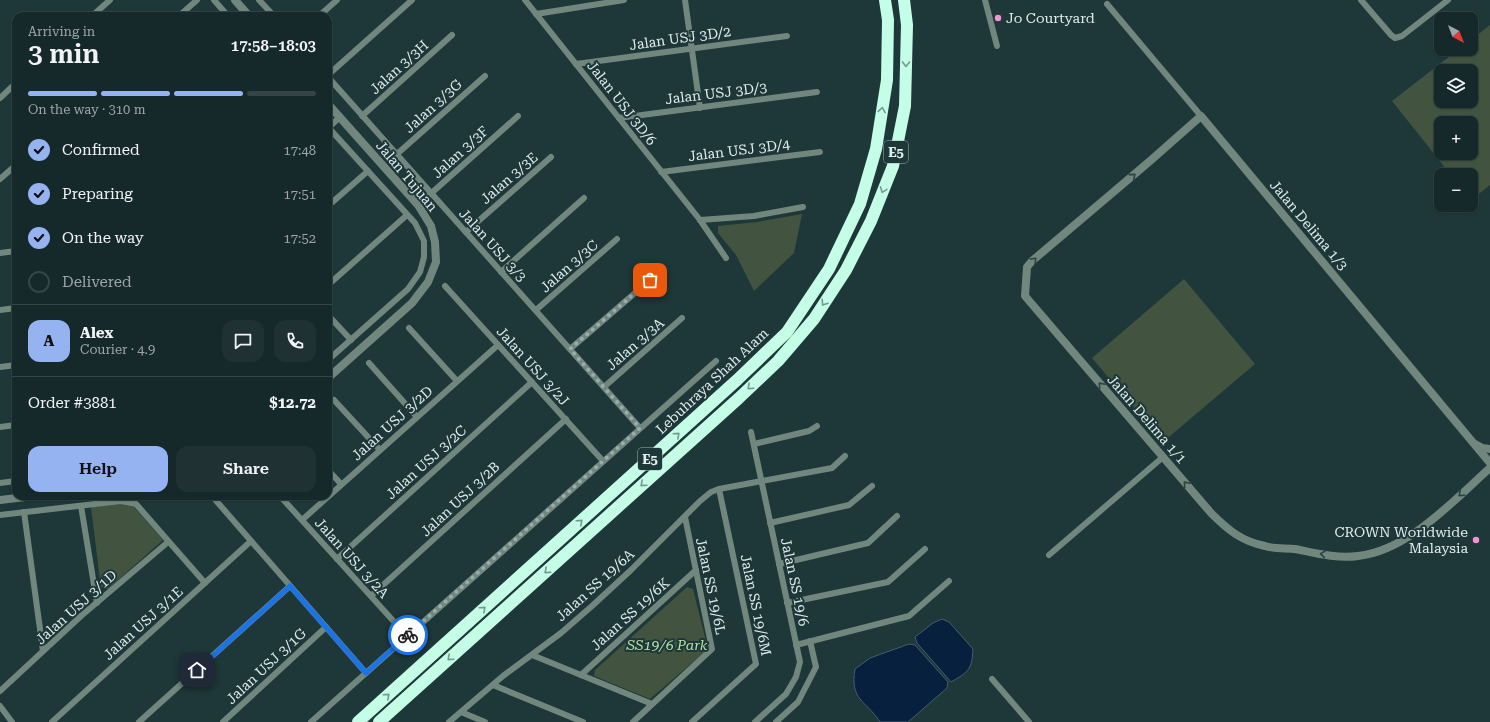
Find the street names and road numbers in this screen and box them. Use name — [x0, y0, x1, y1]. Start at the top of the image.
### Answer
street label: Jalan USJ 3D/2 — [628, 23, 732, 53]
street label: Jalan 3/3H — [367, 36, 432, 97]
street label: Jalan USJ 3D/6 — [584, 58, 660, 148]
street label: Jalan 3/3G — [401, 76, 465, 136]
street label: Jalan USJ 3D/3 — [664, 79, 768, 107]
street label: Jalan 3/3F — [429, 123, 491, 181]
street label: Jalan USJ 3D/4 — [687, 136, 791, 164]
street label: Jalan Tujuan — [373, 137, 441, 215]
road number: E5 — [884, 141, 908, 163]
street label: Jalan 3/3E — [477, 149, 541, 207]
street label: Jalan Delima 1/3 — [1267, 177, 1351, 273]
street label: Jalan USJ 3/3 — [456, 205, 530, 285]
street label: Jalan 3/3C — [537, 237, 601, 295]
street label: Jalan 3/3A — [603, 315, 667, 373]
street label: Jalan USJ 3/2J — [493, 323, 573, 409]
street label: Lebuhraya Shah Alam — [653, 325, 772, 437]
street label: Jalan Delima 1/1 — [1104, 371, 1190, 467]
street label: Jalan USJ 3/2D — [348, 382, 436, 463]
street label: Jalan USJ 3/2C — [383, 422, 469, 502]
road number: E5 — [638, 448, 662, 470]
street label: Jalan USJ 3/2B — [417, 458, 503, 540]
street label: Jalan USJ 3/2A — [312, 515, 392, 601]
street label: Jalan SS 19/6L — [693, 536, 729, 636]
street label: Jalan SS 19/6 — [778, 536, 812, 628]
street label: Jalan SS 19/6A — [553, 546, 638, 624]
street label: Jalan SS 19/6M — [737, 553, 775, 657]
street label: Jalan USJ 3/1D — [32, 566, 120, 647]
street label: Jalan SS 19/6K — [587, 575, 673, 653]
street label: Jalan USJ 3/1E — [100, 583, 186, 663]
street label: Jalan USJ 3/1G — [223, 625, 309, 707]

